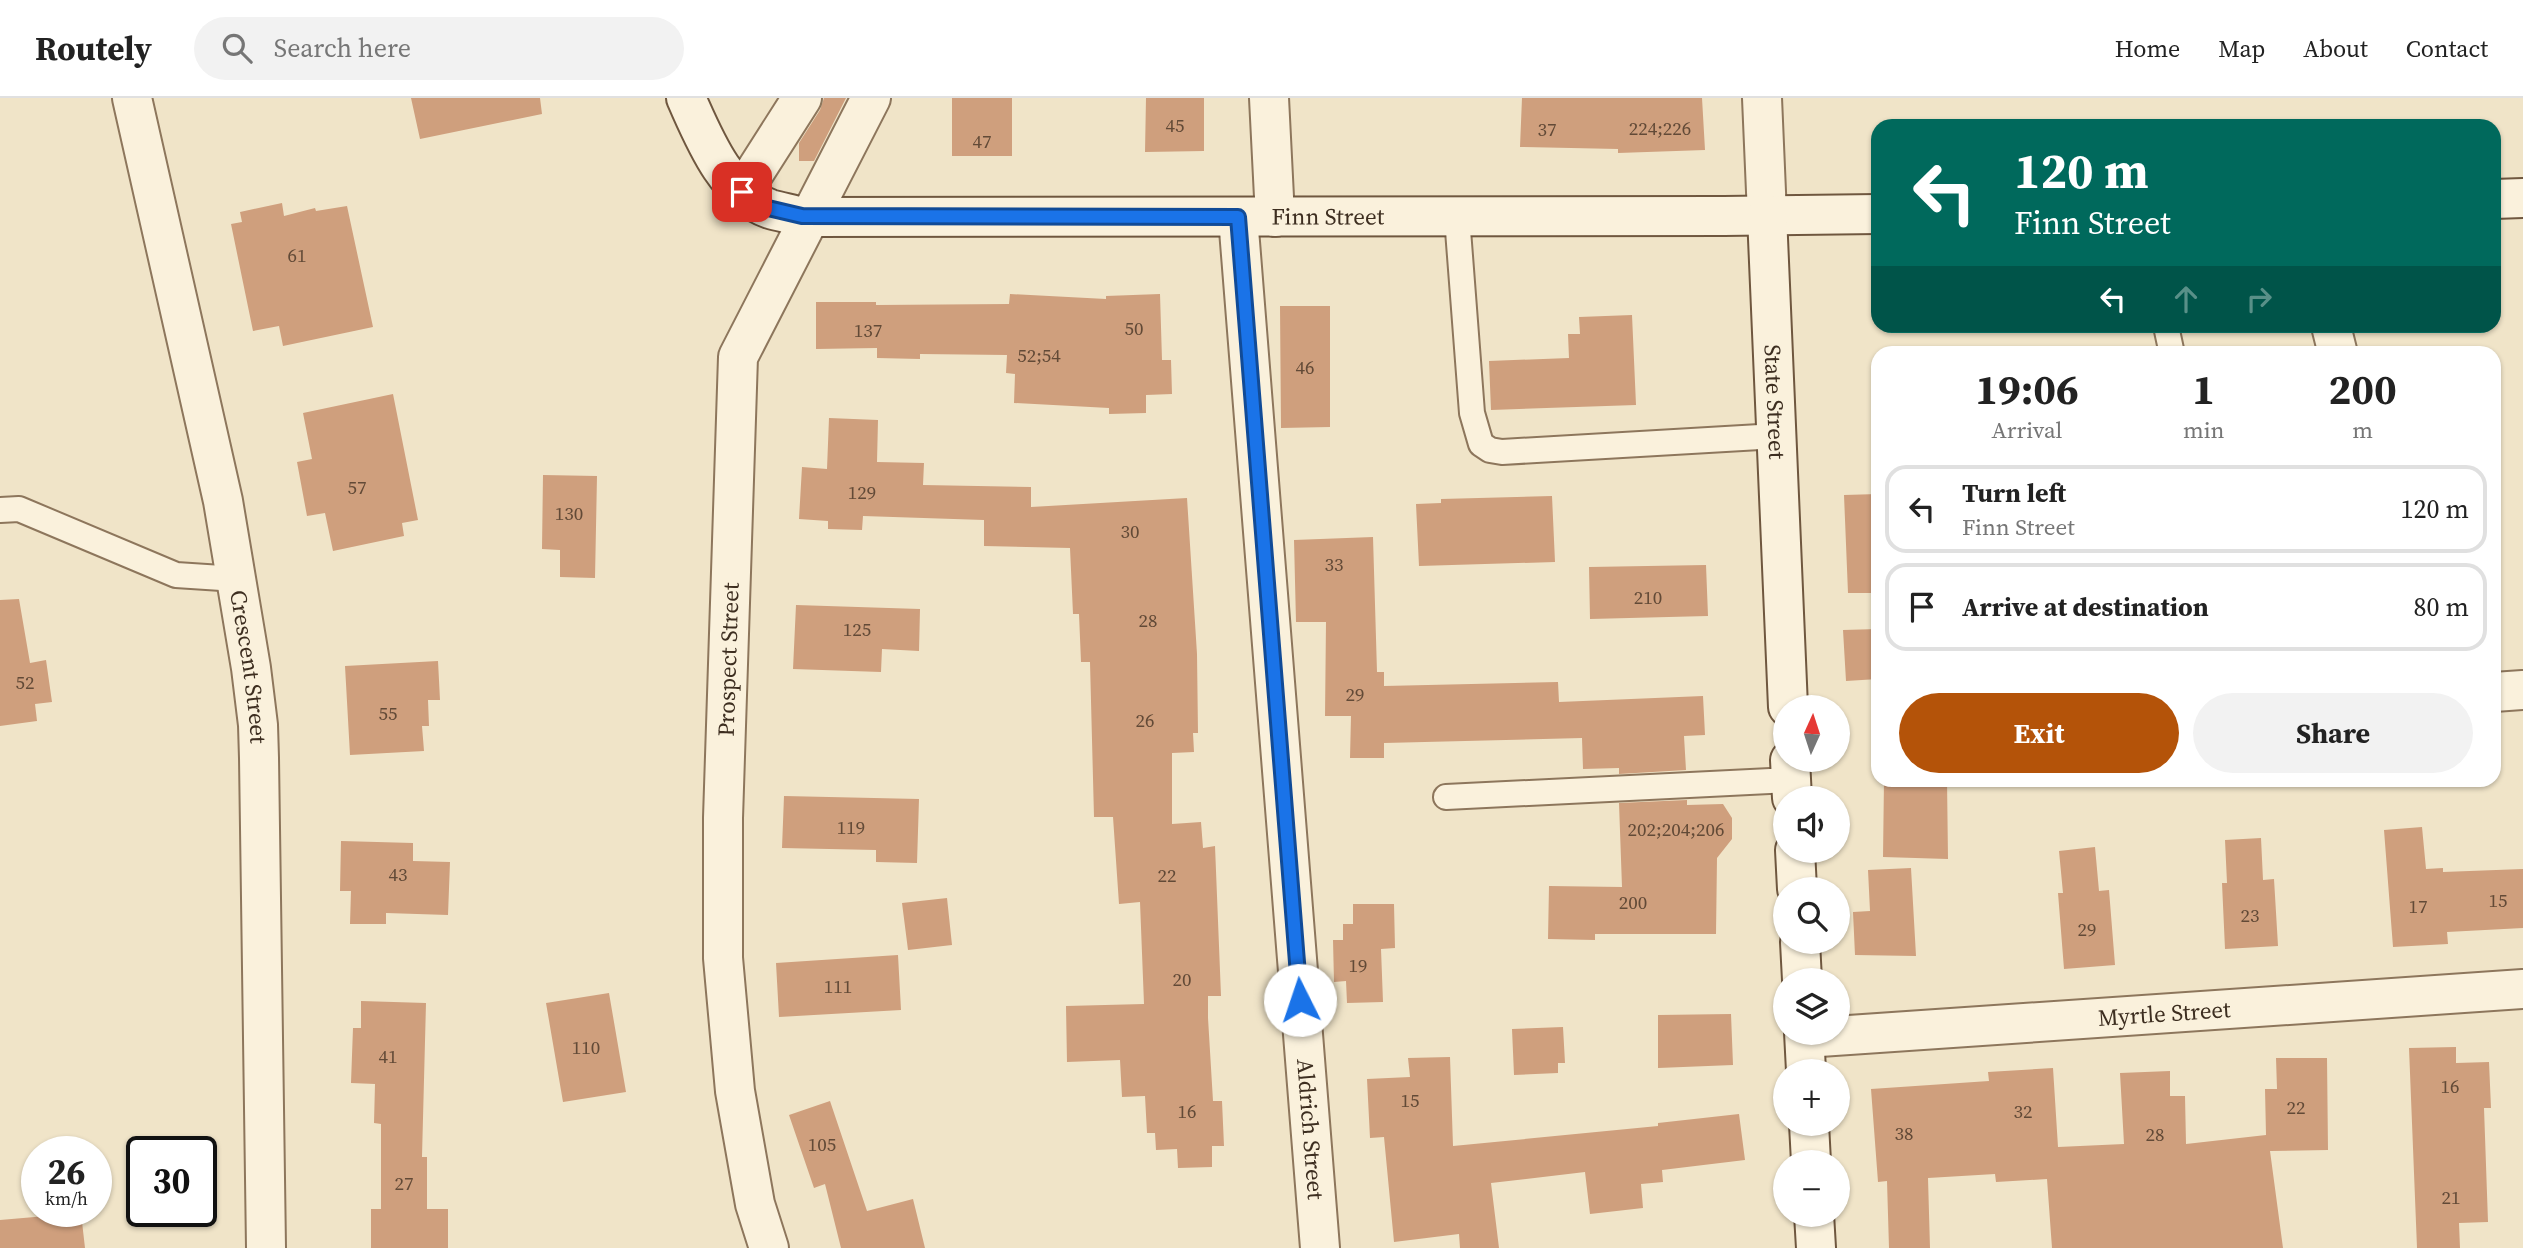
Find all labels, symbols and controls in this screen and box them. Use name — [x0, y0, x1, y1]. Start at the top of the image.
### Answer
search box — [194, 17, 684, 80]
text: Routely — [35, 26, 152, 71]
icon: search — [218, 29, 256, 67]
text: Search here — [274, 30, 411, 66]
text: Home — [2115, 32, 2180, 65]
text: Map — [2218, 32, 2265, 65]
text: About — [2303, 32, 2368, 65]
text: Contact — [2406, 32, 2488, 65]
house number: 45 — [1165, 112, 1185, 138]
house number: 224;226 — [1629, 115, 1691, 141]
house number: 37 — [1537, 116, 1557, 142]
house number: 47 — [972, 128, 992, 154]
text: 120 m — [2014, 137, 2149, 204]
icon: left — [1899, 147, 1990, 238]
pin — [712, 162, 772, 222]
icon: arrive — [723, 173, 761, 211]
street label: Finn Street — [1272, 200, 1385, 232]
text: Finn Street — [2014, 201, 2171, 245]
house number: 61 — [287, 242, 307, 268]
icon: left — [2094, 280, 2132, 318]
icon: ahead — [2167, 280, 2205, 318]
icon: right — [2240, 280, 2278, 318]
house number: 50 — [1124, 315, 1144, 341]
house number: 137 — [854, 317, 882, 343]
house number: 52;54 — [1017, 342, 1061, 368]
street label: State Street — [1757, 344, 1793, 460]
house number: 46 — [1295, 354, 1315, 380]
text: 19:06 — [1975, 360, 2079, 418]
text: 1 — [2192, 360, 2215, 418]
text: 200 — [2329, 360, 2397, 418]
text: Arrival — [1991, 414, 2062, 446]
text: min — [2183, 414, 2224, 446]
text: m — [2352, 414, 2373, 446]
house number: 57 — [347, 474, 367, 500]
text: Turn left — [1962, 475, 2066, 511]
house number: 129 — [848, 479, 876, 505]
icon: left — [1903, 490, 1941, 528]
text: 120 m — [2401, 491, 2469, 527]
house number: 130 — [555, 500, 583, 526]
text: Finn Street — [1962, 511, 2075, 543]
house number: 30 — [1120, 518, 1140, 544]
house number: 33 — [1324, 551, 1344, 577]
street label: Prospect Street — [710, 582, 747, 737]
house number: 210 — [1634, 584, 1662, 610]
street label: Crescent Street — [222, 588, 275, 745]
icon: arrive — [1903, 588, 1941, 626]
text: Arrive at destination — [1962, 589, 2209, 625]
text: 80 m — [2414, 589, 2469, 625]
house number: 28 — [1138, 607, 1158, 633]
house number: 125 — [843, 616, 871, 642]
house number: 52 — [15, 669, 35, 695]
house number: 29 — [1345, 681, 1365, 707]
button: Exit — [1899, 693, 2179, 773]
button: Share — [2193, 693, 2473, 773]
north arrow — [1773, 695, 1850, 772]
map controls — [1773, 695, 1850, 1227]
house number: 55 — [378, 700, 398, 726]
house number: 26 — [1135, 707, 1155, 733]
button: sound — [1773, 786, 1850, 863]
house number: 119 — [837, 814, 865, 840]
house number: 202;204;206 — [1628, 816, 1724, 842]
house number: 43 — [388, 861, 408, 887]
house number: 22 — [1157, 862, 1177, 888]
button: search — [1773, 877, 1850, 954]
house number: 15 — [2488, 887, 2508, 913]
house number: 200 — [1619, 889, 1647, 915]
house number: 17 — [2408, 893, 2428, 919]
house number: 23 — [2240, 902, 2260, 928]
house number: 29 — [2077, 916, 2097, 942]
house number: 19 — [1348, 952, 1368, 978]
position arrow — [1263, 963, 1337, 1037]
house number: 20 — [1172, 966, 1192, 992]
button: layers — [1773, 968, 1850, 1045]
house number: 111 — [824, 973, 852, 999]
street label: Myrtle Street — [2097, 993, 2232, 1034]
house number: 110 — [572, 1034, 600, 1060]
house number: 41 — [378, 1043, 398, 1069]
street label: Aldrich Street — [1289, 1057, 1332, 1201]
button: + — [1773, 1059, 1850, 1136]
house number: 16 — [2440, 1073, 2460, 1099]
house number: 15 — [1400, 1087, 1420, 1113]
house number: 22 — [2286, 1094, 2306, 1120]
house number: 16 — [1177, 1098, 1197, 1124]
house number: 32 — [2013, 1098, 2033, 1124]
house number: 38 — [1894, 1120, 1914, 1146]
house number: 28 — [2145, 1121, 2165, 1147]
house number: 105 — [808, 1131, 836, 1157]
speed limit sign: 30 — [126, 1136, 217, 1227]
text: 26 — [48, 1148, 85, 1196]
button: − — [1773, 1150, 1850, 1227]
house number: 27 — [394, 1170, 414, 1196]
house number: 21 — [2441, 1184, 2461, 1210]
text: km/h — [45, 1186, 88, 1211]

